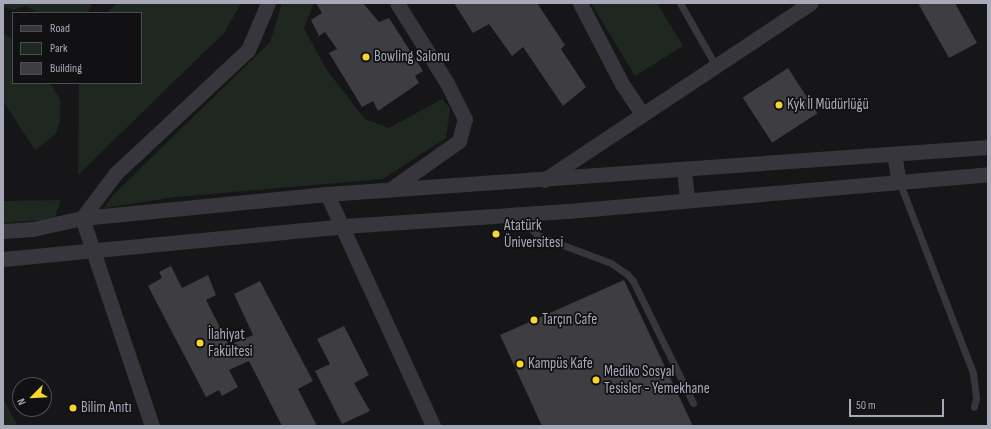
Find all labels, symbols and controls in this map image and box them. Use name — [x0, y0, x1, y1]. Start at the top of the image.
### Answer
legend — [12, 12, 142, 84]
text: Road — [50, 21, 70, 36]
text: Park — [50, 41, 68, 56]
place label: Bowling Salonu — [374, 48, 450, 66]
marker: Bowling Salonu — [361, 52, 371, 62]
text: Building — [50, 61, 82, 76]
place label: Kyk İl Müdürlüğü — [787, 96, 869, 114]
marker: Kyk İl Müdürlüğü — [774, 100, 784, 110]
place label: Atatürk Üniversitesi — [504, 216, 563, 251]
marker: Atatürk Üniversitesi — [491, 229, 501, 239]
place label: Tarçın Cafe — [542, 311, 597, 329]
marker: Tarçın Cafe — [529, 315, 539, 325]
place label: İlahiyat Fakültesi — [208, 325, 253, 360]
marker: İlahiyat Fakültesi — [195, 338, 205, 348]
place label: Kampüs Kafe — [528, 355, 593, 373]
marker: Kampüs Kafe — [515, 359, 525, 369]
place label: Mediko Sosyal Tesisler - Yemekhane — [604, 362, 710, 397]
marker: Mediko Sosyal Tesisler - Yemekhane — [591, 375, 601, 385]
north arrow — [12, 377, 52, 417]
scale bar — [851, 391, 946, 417]
text: N — [14, 396, 29, 407]
text: 50 m — [856, 398, 876, 413]
place label: Bilim Anıtı — [81, 399, 132, 417]
marker: Bilim Anıtı — [68, 403, 78, 413]

